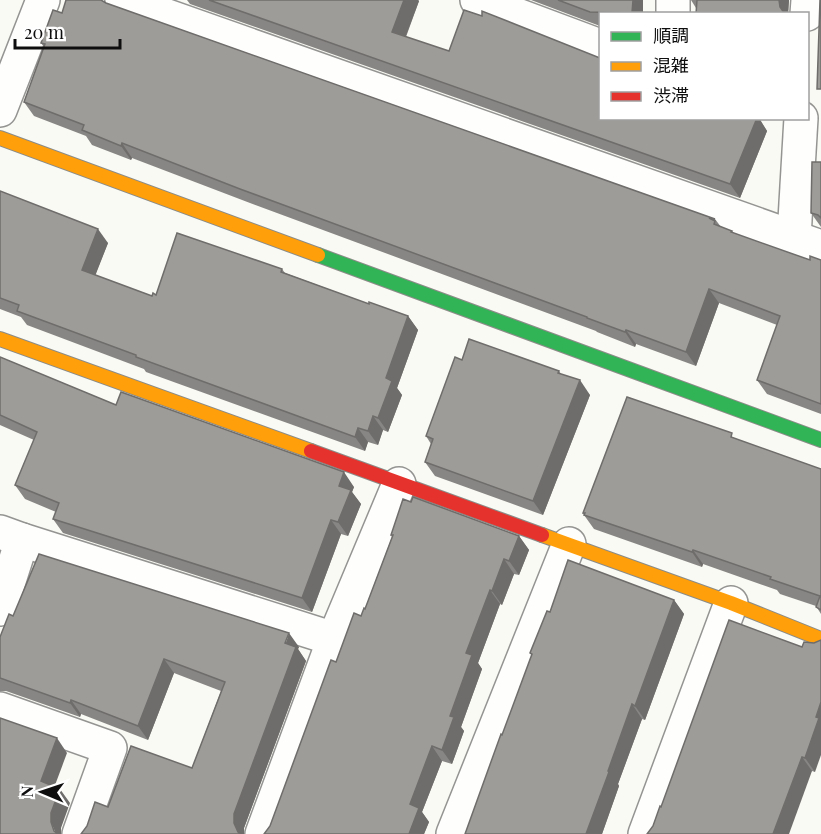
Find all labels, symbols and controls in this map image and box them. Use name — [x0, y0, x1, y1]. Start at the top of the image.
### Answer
scale bar — [15, 12, 120, 50]
legend — [599, 12, 809, 120]
text: 20 m — [24, 20, 64, 44]
text: 順調 — [653, 23, 689, 47]
text: 混雑 — [653, 53, 689, 77]
text: 渋滞 — [653, 83, 689, 107]
north arrow — [12, 762, 72, 822]
text: N — [16, 785, 37, 798]

